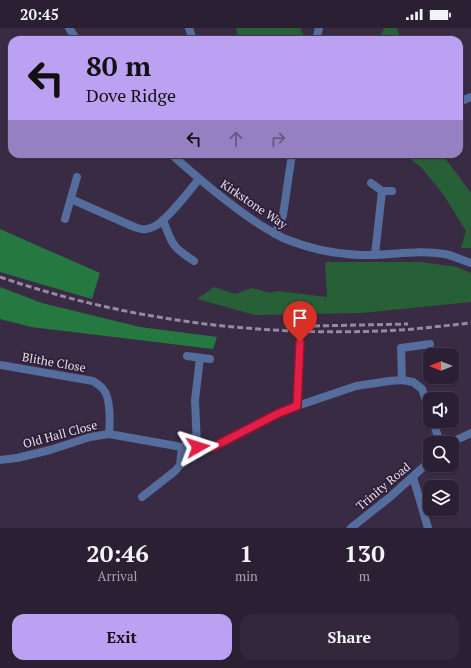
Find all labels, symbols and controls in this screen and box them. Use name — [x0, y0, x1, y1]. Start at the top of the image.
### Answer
text: 20:45 — [20, 4, 59, 24]
text: 80 m — [86, 47, 151, 84]
icon: left — [20, 52, 72, 104]
text: Dove Ridge — [86, 83, 176, 107]
icon: left — [183, 128, 205, 150]
icon: ahead — [225, 128, 247, 150]
icon: right — [267, 128, 289, 150]
street label: Kirkstone Way — [218, 176, 291, 232]
pin — [283, 301, 317, 342]
icon: arrive — [289, 307, 311, 329]
north arrow — [423, 348, 459, 384]
map controls — [423, 348, 459, 516]
street label: Blithe Close — [21, 349, 87, 375]
button: sound — [423, 392, 459, 428]
street label: Old Hall Close — [21, 417, 99, 451]
position arrow — [177, 426, 219, 468]
button: search — [423, 436, 459, 472]
street label: Trinity Road — [353, 459, 413, 513]
button: layers — [423, 480, 459, 516]
text: 20:46 — [86, 537, 149, 569]
text: 1 — [240, 537, 253, 569]
text: 130 — [344, 537, 385, 569]
text: Arrival — [98, 567, 137, 585]
text: min — [235, 567, 258, 585]
text: m — [359, 567, 370, 585]
button: Exit — [12, 614, 232, 660]
button: Share — [240, 614, 459, 660]

